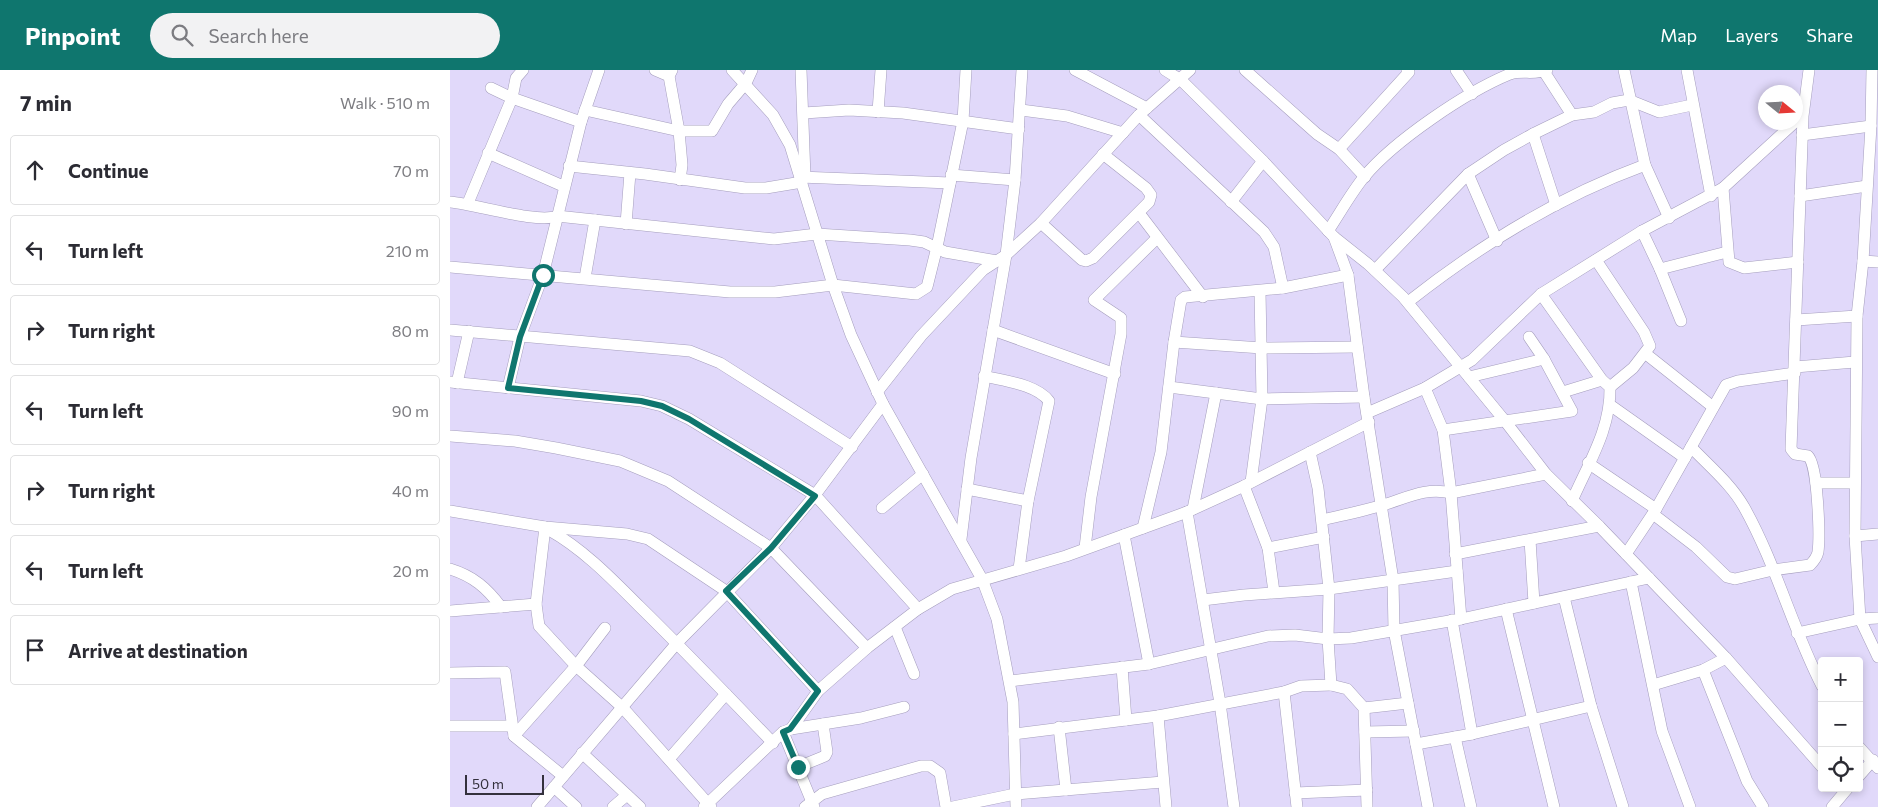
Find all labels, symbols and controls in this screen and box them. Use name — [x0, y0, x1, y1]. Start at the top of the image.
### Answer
search box — [150, 13, 500, 58]
text: Pinpoint — [25, 21, 120, 50]
icon: search — [168, 21, 196, 49]
text: Search here — [208, 24, 309, 47]
text: Map — [1660, 24, 1697, 46]
text: Layers — [1725, 24, 1778, 46]
text: Share — [1806, 24, 1853, 46]
north arrow — [1758, 85, 1803, 130]
text: 7 min — [20, 90, 72, 115]
text: Walk · 510 m — [340, 93, 430, 112]
icon: ahead — [21, 156, 49, 184]
text: Continue — [68, 159, 148, 182]
text: 70 m — [393, 161, 429, 180]
icon: left — [21, 236, 49, 264]
text: Turn left — [68, 239, 143, 262]
text: 210 m — [386, 241, 429, 260]
route start — [532, 264, 555, 287]
icon: right — [21, 316, 49, 344]
text: Turn right — [68, 319, 155, 342]
text: 80 m — [392, 321, 429, 340]
icon: left — [21, 396, 49, 424]
text: Turn left — [68, 399, 143, 422]
text: 90 m — [392, 401, 429, 420]
icon: right — [21, 476, 49, 504]
text: Turn right — [68, 479, 155, 502]
text: 40 m — [392, 481, 429, 500]
icon: left — [21, 556, 49, 584]
text: Turn left — [68, 559, 143, 582]
text: 20 m — [393, 561, 429, 580]
icon: arrive — [21, 636, 49, 664]
text: Arrive at destination — [68, 639, 248, 662]
map controls — [1818, 657, 1863, 792]
button: + — [1818, 657, 1863, 702]
button: − — [1818, 702, 1863, 747]
button: locate — [1818, 747, 1863, 792]
route end — [787, 756, 810, 779]
scale bar — [465, 772, 544, 795]
text: 50 m — [472, 775, 504, 792]

